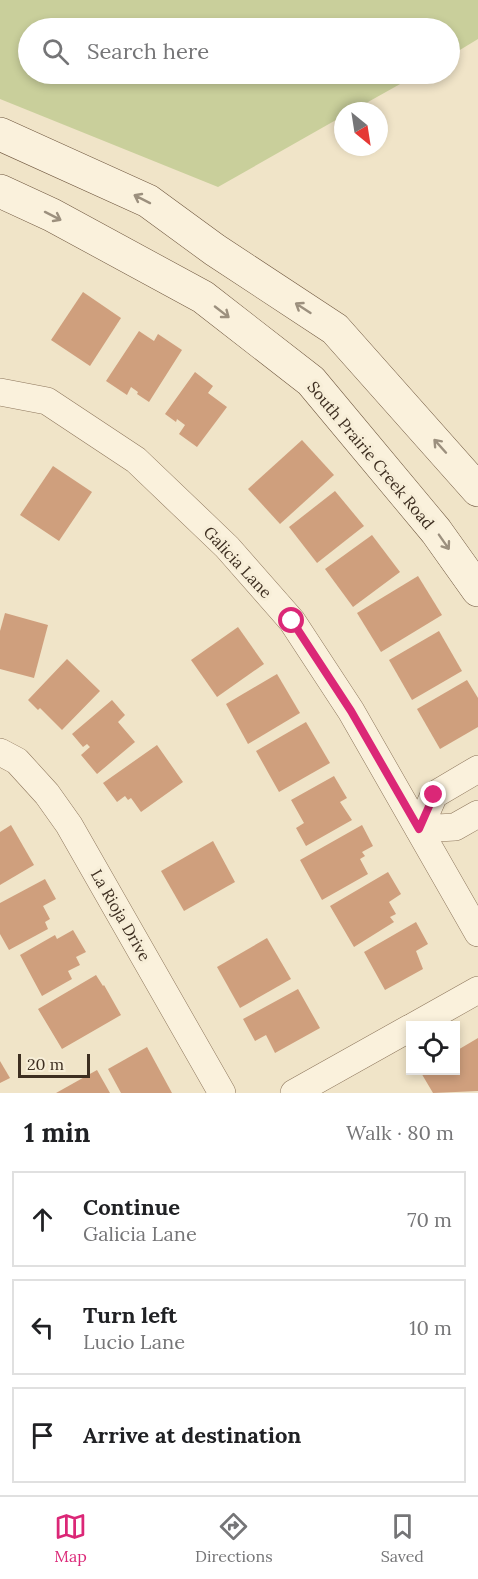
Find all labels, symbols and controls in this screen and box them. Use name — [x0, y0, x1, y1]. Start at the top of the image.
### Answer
search box — [18, 18, 460, 84]
icon: search — [39, 35, 72, 68]
text: Search here — [87, 37, 209, 65]
north arrow — [334, 102, 388, 156]
one-way arrow — [134, 193, 151, 205]
one-way arrow — [43, 211, 61, 222]
one-way arrow — [296, 302, 312, 314]
one-way arrow — [214, 306, 230, 319]
street label: South Prairie Creek Road — [303, 377, 439, 533]
one-way arrow — [433, 439, 447, 454]
street label: Galicia Lane — [200, 522, 277, 602]
one-way arrow — [438, 533, 450, 550]
route start — [278, 607, 304, 633]
route end — [420, 781, 446, 807]
street label: La Rioja Drive — [87, 866, 155, 965]
map controls — [406, 1021, 460, 1075]
button: locate — [406, 1021, 460, 1075]
scale bar — [18, 1051, 90, 1078]
text: 20 m — [27, 1054, 64, 1074]
text: 1 min — [24, 1116, 90, 1149]
text: Walk · 80 m — [346, 1120, 454, 1145]
text: Continue — [83, 1193, 180, 1221]
icon: ahead — [26, 1203, 59, 1236]
text: 70 m — [407, 1207, 452, 1232]
text: Galicia Lane — [83, 1221, 197, 1246]
text: Turn left — [83, 1301, 177, 1329]
icon: left — [26, 1311, 59, 1344]
text: 10 m — [409, 1315, 452, 1340]
text: Lucio Lane — [83, 1329, 185, 1354]
icon: arrive — [26, 1419, 59, 1452]
text: Arrive at destination — [83, 1421, 301, 1449]
tab: Map — [54, 1510, 87, 1566]
tab: Directions — [195, 1510, 273, 1566]
tab: Saved — [381, 1510, 424, 1566]

